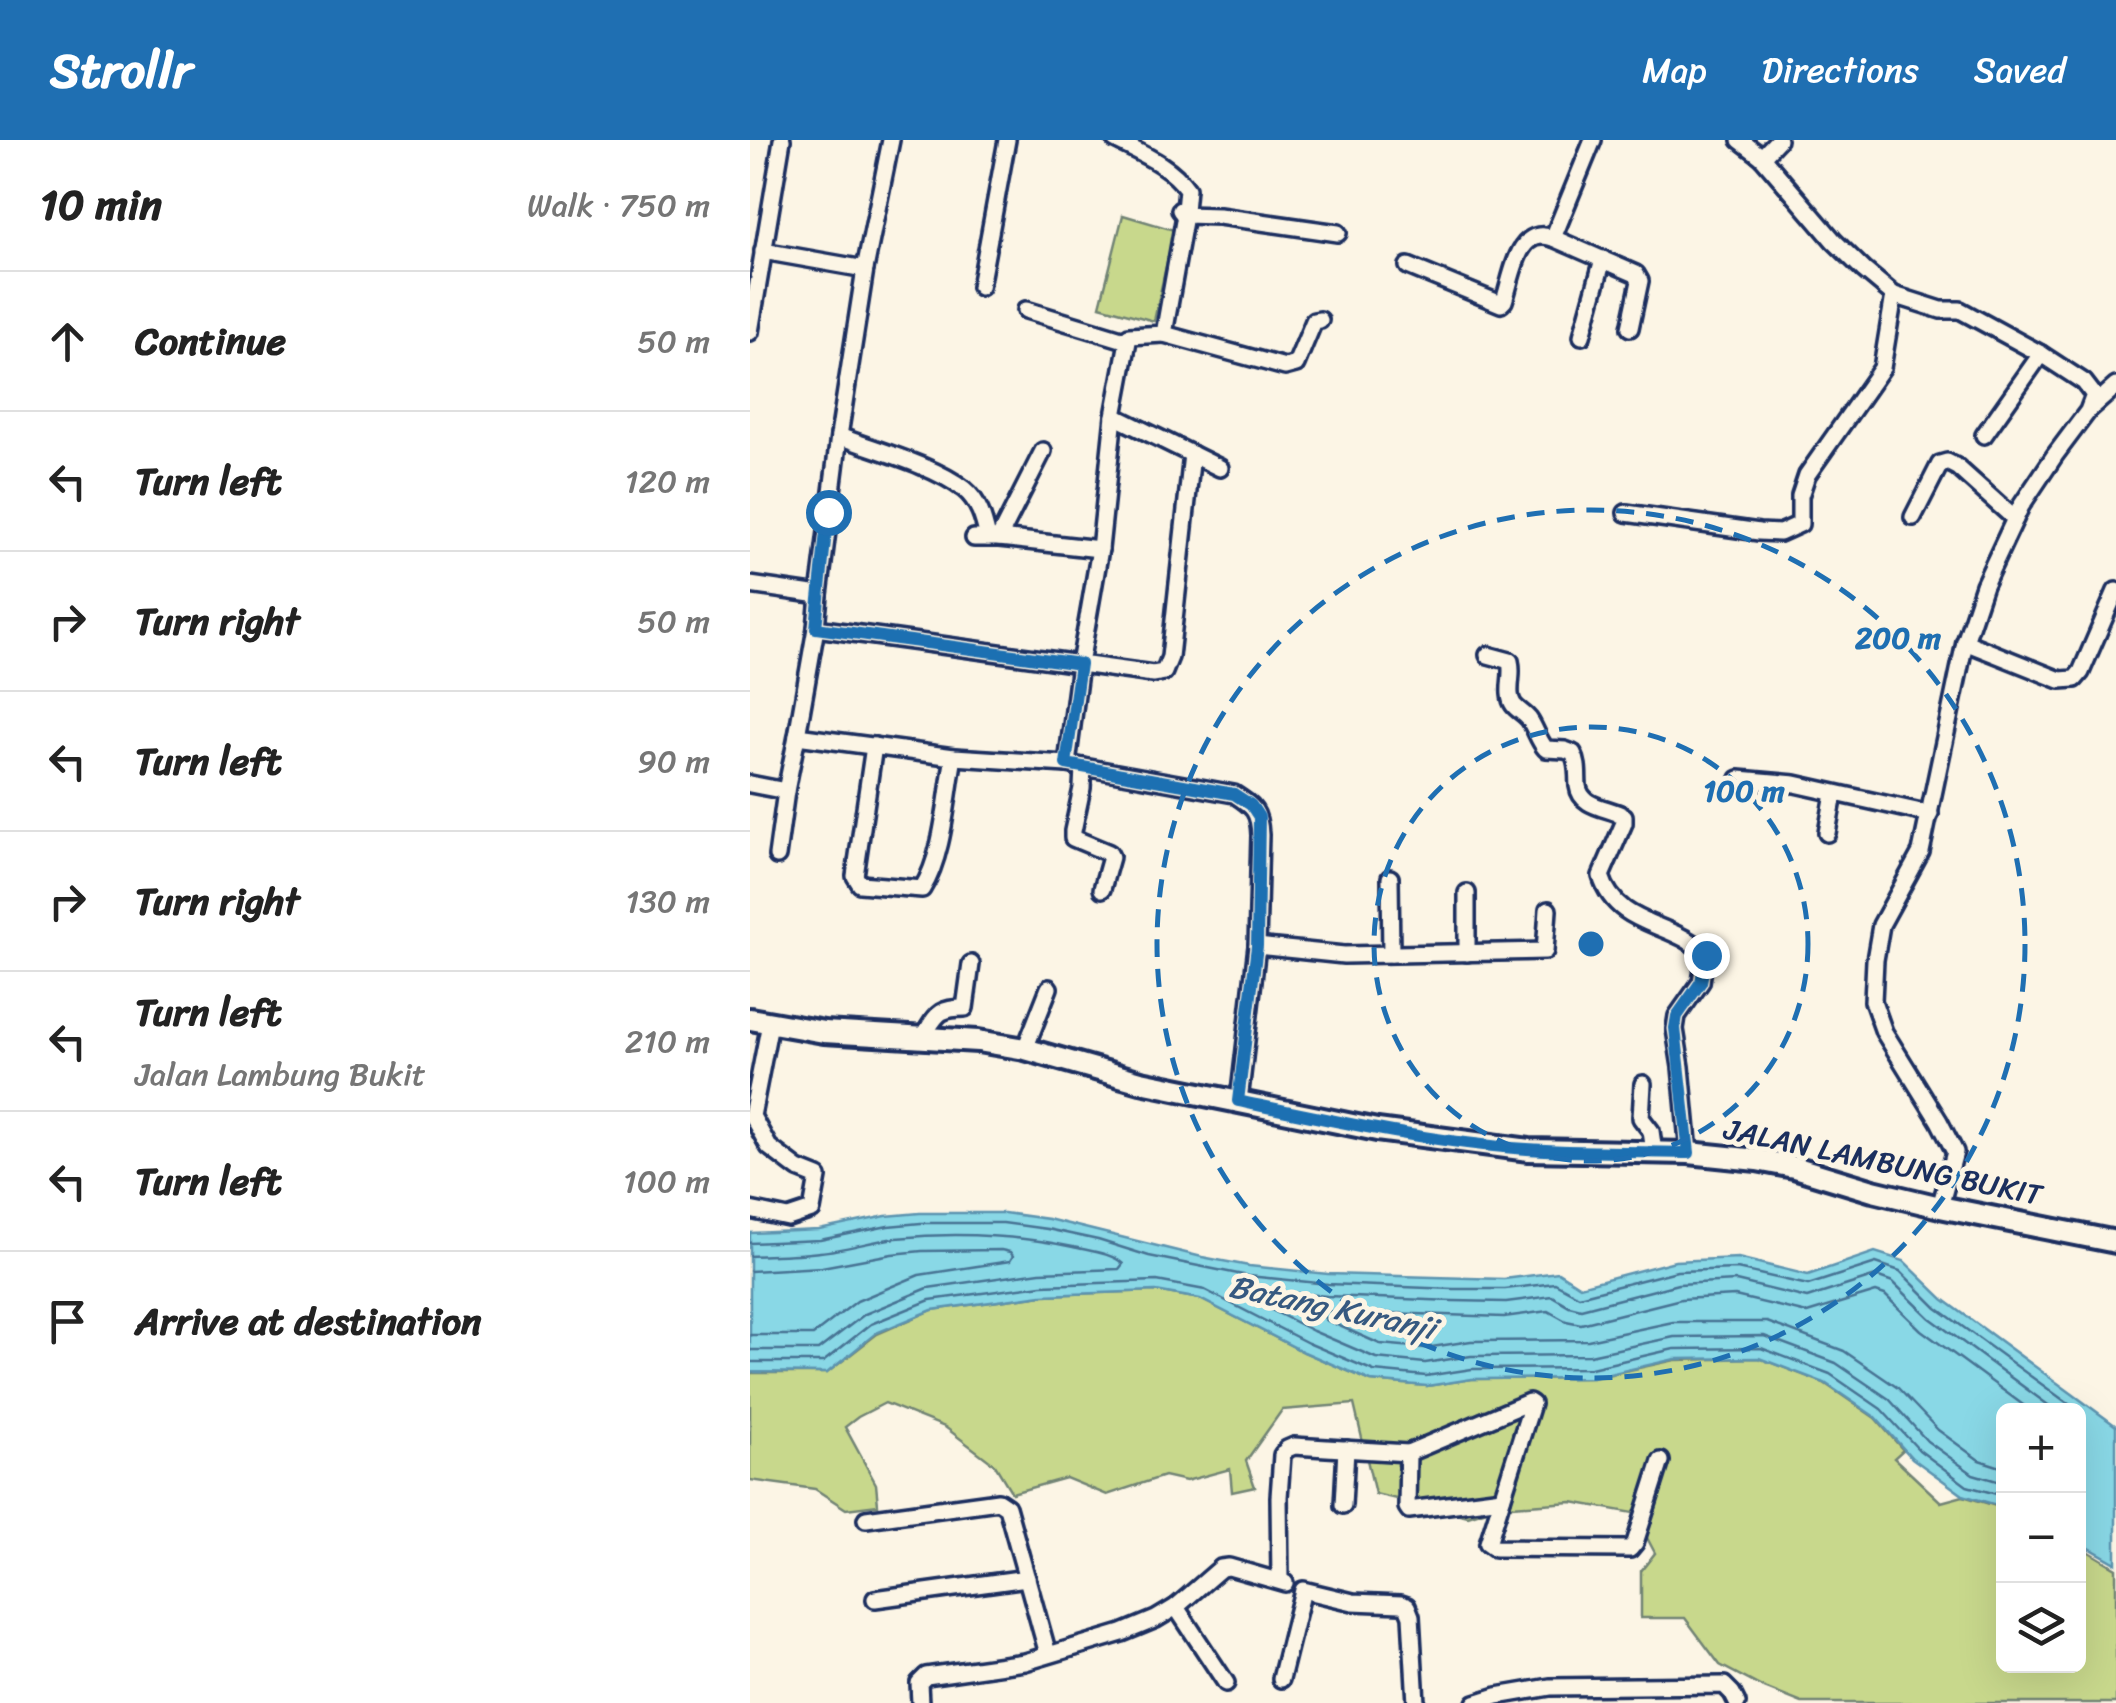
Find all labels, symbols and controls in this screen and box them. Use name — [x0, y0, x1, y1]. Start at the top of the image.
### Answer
text: Strollr — [50, 28, 192, 113]
text: Map — [1642, 39, 1707, 101]
text: Directions — [1762, 39, 1919, 101]
text: Saved — [1974, 39, 2066, 101]
text: 10 min — [40, 168, 162, 242]
text: Walk · 750 m — [527, 177, 710, 234]
text: Continue — [135, 308, 286, 375]
text: 50 m — [637, 313, 710, 370]
icon: ahead — [40, 314, 95, 369]
text: Turn left — [135, 448, 281, 515]
text: 120 m — [625, 453, 710, 510]
icon: left — [40, 454, 95, 509]
route start — [806, 490, 852, 536]
text: Turn right — [135, 588, 300, 655]
text: 50 m — [637, 593, 710, 650]
icon: right — [40, 594, 95, 649]
text: 200 m — [1855, 611, 1941, 665]
text: Turn left — [135, 728, 281, 795]
text: 90 m — [637, 733, 710, 790]
icon: left — [40, 734, 95, 789]
text: 100 m — [1703, 764, 1785, 818]
text: Turn right — [135, 868, 300, 935]
text: 130 m — [626, 873, 710, 930]
icon: right — [40, 874, 95, 929]
centre of rings — [1573, 926, 1609, 962]
route end — [1684, 933, 1730, 979]
text: Turn left — [135, 979, 281, 1046]
text: 210 m — [625, 1013, 710, 1070]
icon: left — [40, 1014, 95, 1069]
text: Jalan Lambung Bukit — [135, 1046, 426, 1103]
street label: JALAN LAMBUNG BUKIT — [1718, 1102, 2049, 1222]
text: Turn left — [135, 1148, 281, 1215]
text: 100 m — [623, 1153, 710, 1210]
icon: left — [40, 1154, 95, 1209]
water label: Batang Kuranji — [1224, 1258, 1446, 1358]
text: Arrive at destination — [135, 1288, 482, 1355]
icon: arrive — [40, 1294, 95, 1349]
map controls — [1996, 1403, 2086, 1673]
button: + — [1996, 1403, 2086, 1493]
button: − — [1996, 1493, 2086, 1583]
button: layers — [1996, 1583, 2086, 1673]

